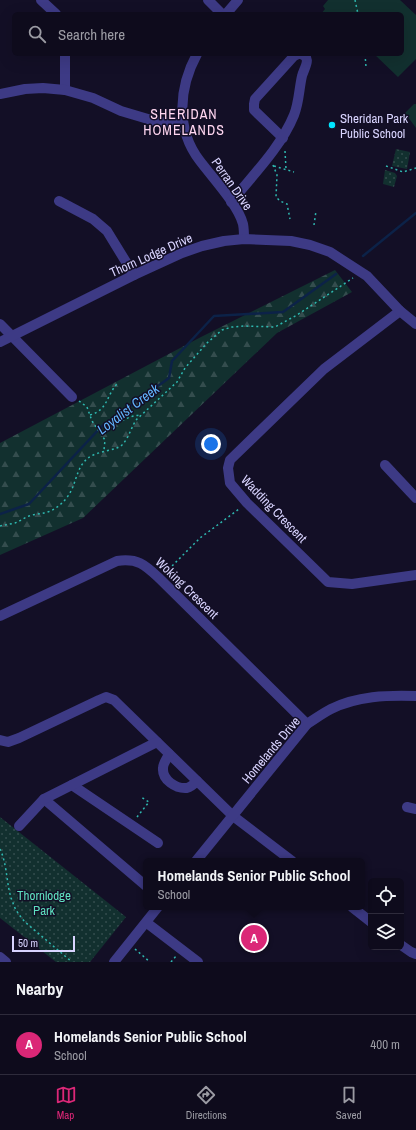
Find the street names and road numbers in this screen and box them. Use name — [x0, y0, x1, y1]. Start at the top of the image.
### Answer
street label: Perran Drive — [208, 154, 256, 214]
street label: Thorn Lodge Drive — [107, 229, 195, 281]
street label: Wadding Crescent — [237, 471, 311, 547]
street label: Woking Crescent — [152, 554, 222, 622]
street label: Homelands Drive — [238, 713, 304, 787]

